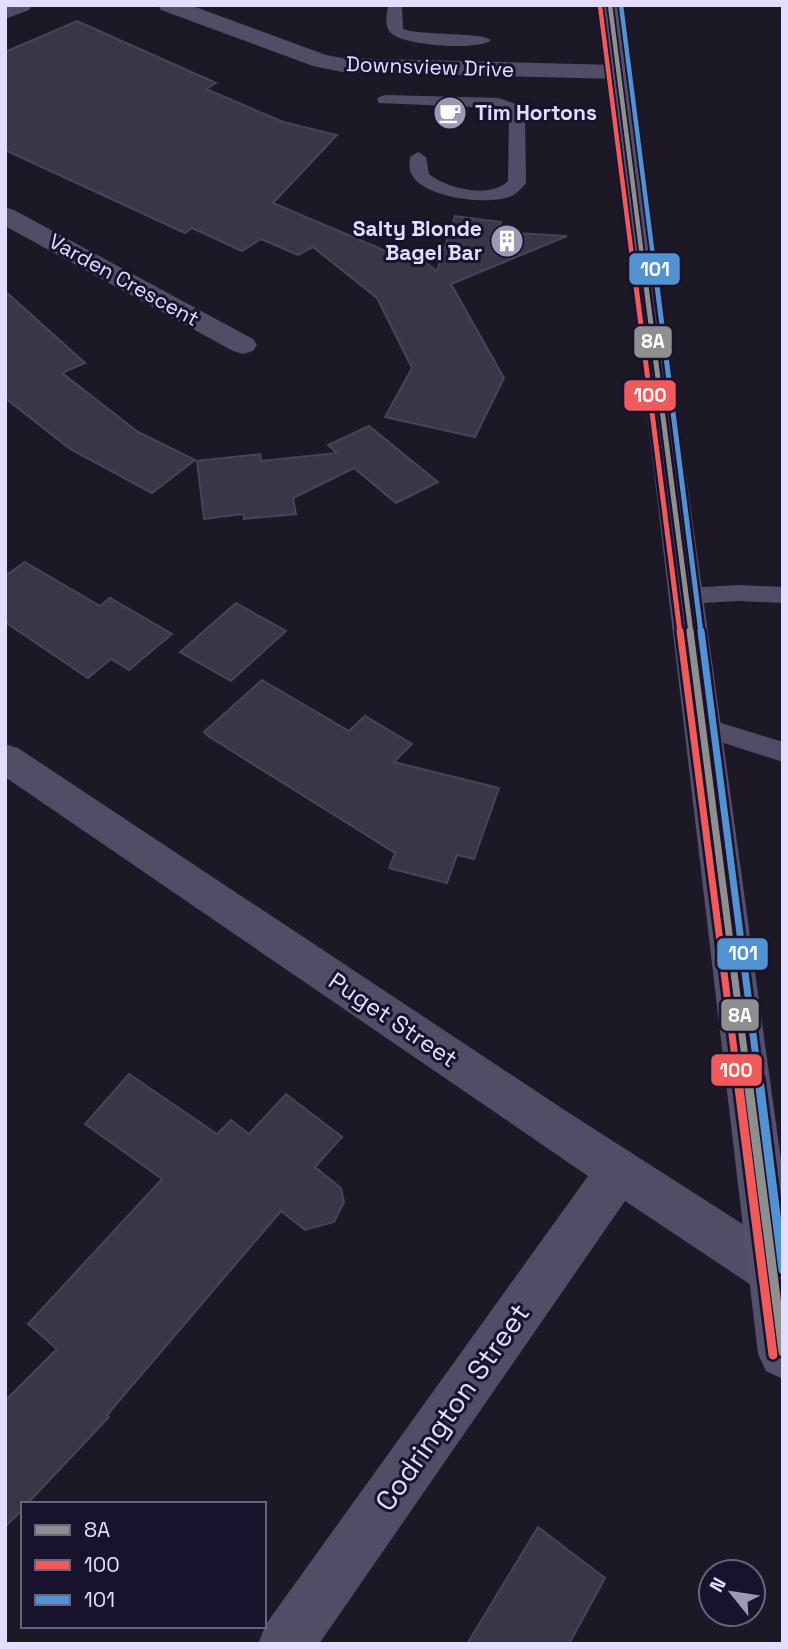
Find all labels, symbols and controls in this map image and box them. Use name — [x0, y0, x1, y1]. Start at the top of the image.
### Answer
street label: Downsview Drive — [345, 50, 515, 83]
cafe icon: Tim Hortons — [431, 94, 469, 132]
place label: Tim Hortons — [475, 99, 597, 126]
place label: Salty Blonde Bagel Bar — [353, 215, 482, 266]
building icon: Salty Blonde Bagel Bar — [488, 222, 526, 260]
street label: Varden Crescent — [44, 227, 204, 332]
line badge: 101 — [628, 252, 681, 286]
text: 101 — [640, 257, 670, 282]
line badge: 8A — [633, 325, 673, 359]
text: 8A — [641, 329, 665, 354]
line badge: 100 — [623, 379, 677, 412]
text: 100 — [633, 383, 667, 408]
line badge: 101 — [716, 937, 769, 971]
text: 101 — [728, 941, 758, 966]
street label: Puget Street — [323, 965, 464, 1074]
line badge: 8A — [720, 998, 760, 1032]
text: 8A — [728, 1003, 752, 1028]
line badge: 100 — [710, 1053, 763, 1087]
text: 100 — [719, 1058, 753, 1083]
street label: Codrington Street — [367, 1296, 537, 1518]
legend — [21, 1502, 266, 1628]
text: 8A — [84, 1516, 110, 1543]
text: 100 — [84, 1551, 120, 1578]
north arrow — [697, 1558, 767, 1628]
text: N — [704, 1573, 732, 1597]
text: 101 — [84, 1586, 115, 1613]

